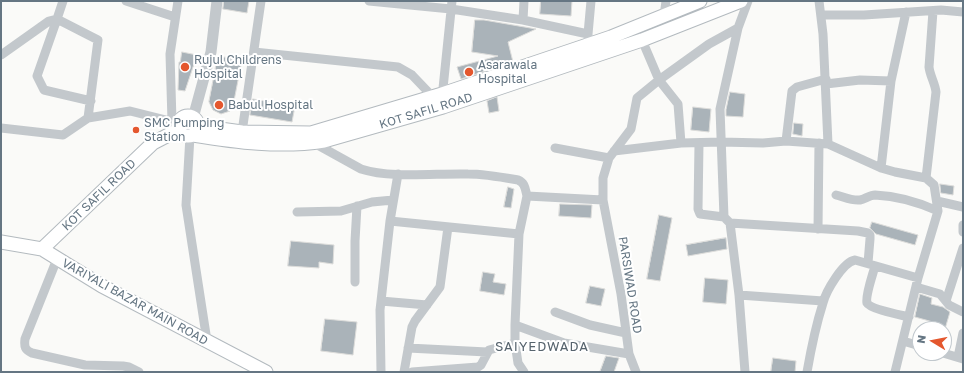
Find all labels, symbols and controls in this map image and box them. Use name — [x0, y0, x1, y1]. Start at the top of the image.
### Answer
place label: Rujul Childrens Hospital — [194, 53, 282, 81]
place label: Asarawala Hospital — [478, 58, 537, 86]
marker: Rujul Childrens Hospital — [179, 61, 191, 73]
marker: Asarawala Hospital — [463, 66, 475, 78]
street label: KOT SAFIL ROAD — [378, 90, 474, 132]
place label: Babul Hospital — [228, 98, 313, 112]
marker: Babul Hospital — [213, 99, 225, 111]
place label: SMC Pumping Station — [144, 116, 224, 144]
marker: SMC Pumping Station — [131, 125, 141, 135]
street label: KOT SAFIL ROAD — [59, 156, 139, 234]
street label: PARSIWAD ROAD — [615, 235, 645, 335]
street label: VARIYALI BAZAR MAIN ROAD — [59, 256, 211, 348]
north arrow — [912, 321, 952, 361]
text: N — [914, 334, 928, 344]
district label: SAIYEDWADA — [495, 339, 589, 355]

